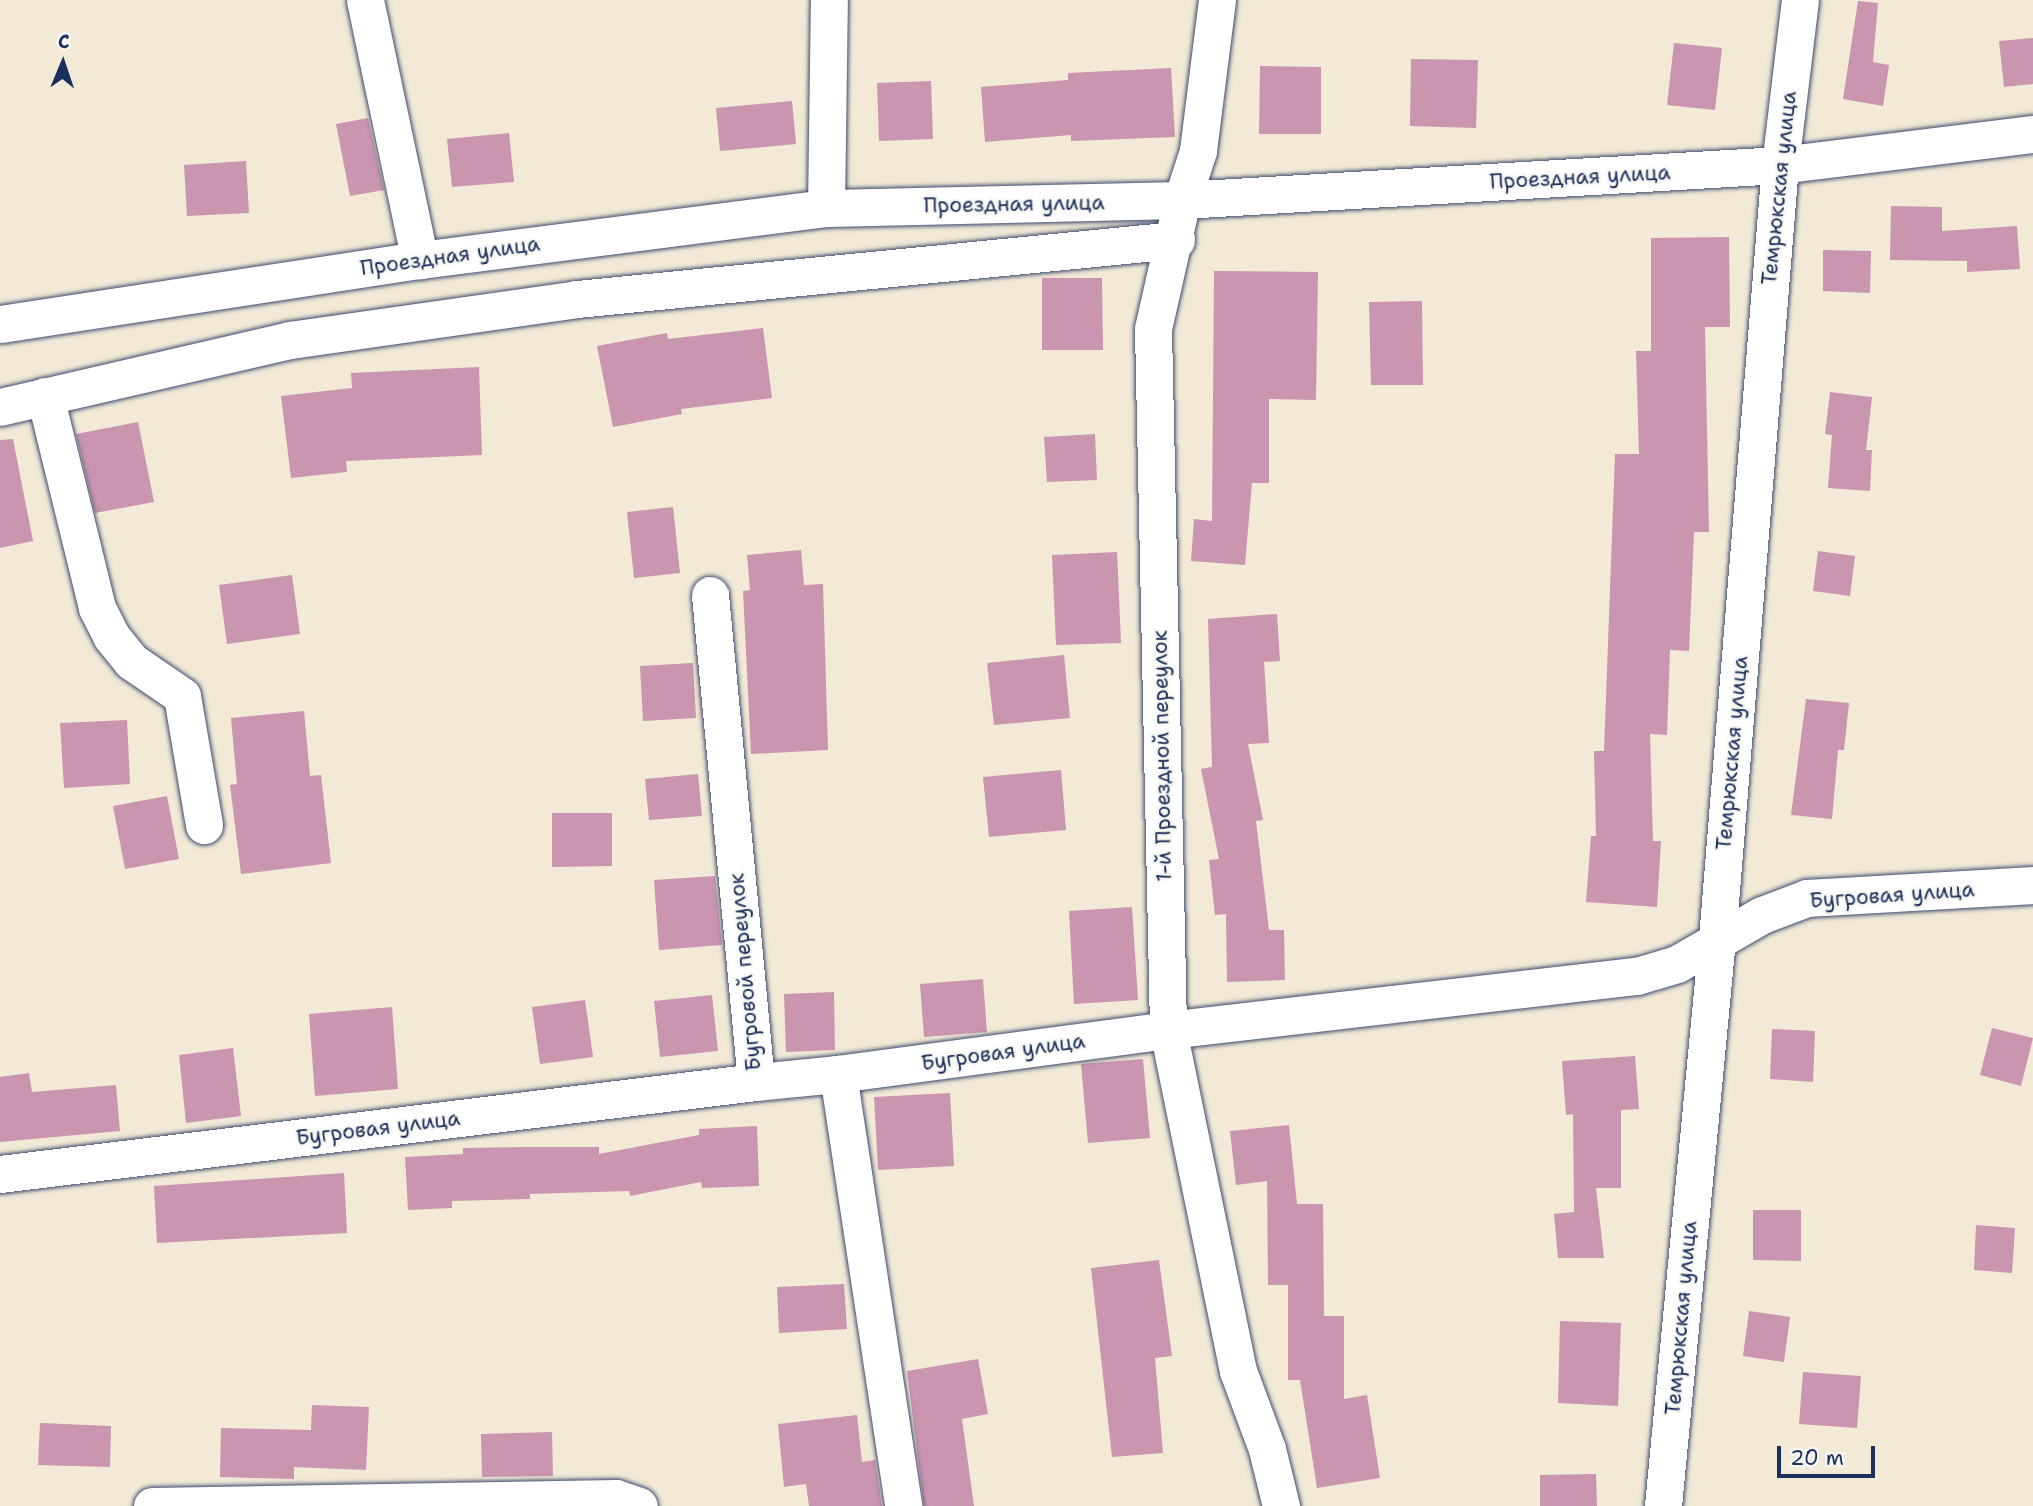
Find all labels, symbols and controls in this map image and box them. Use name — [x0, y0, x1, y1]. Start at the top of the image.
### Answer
north arrow — [28, 28, 98, 98]
text: С — [57, 29, 70, 54]
street label: Темрюкская улица — [1756, 90, 1802, 286]
street label: Проездная улица — [1489, 160, 1671, 194]
street label: Проездная улица — [923, 190, 1105, 218]
street label: Проездная улица — [359, 231, 541, 281]
street label: 1-й Проездной переулок — [1147, 630, 1177, 882]
street label: Темрюкская улица — [1711, 655, 1753, 851]
street label: Бугровой переулок — [724, 872, 766, 1072]
street label: Бугровая улица — [1809, 877, 1975, 913]
street label: Бугровая улица — [919, 1028, 1087, 1076]
street label: Бугровая улица — [294, 1105, 462, 1151]
street label: Темрюкская улица — [1660, 1220, 1702, 1416]
scale bar — [1781, 1432, 1879, 1476]
text: 20 m — [1790, 1444, 1844, 1472]

